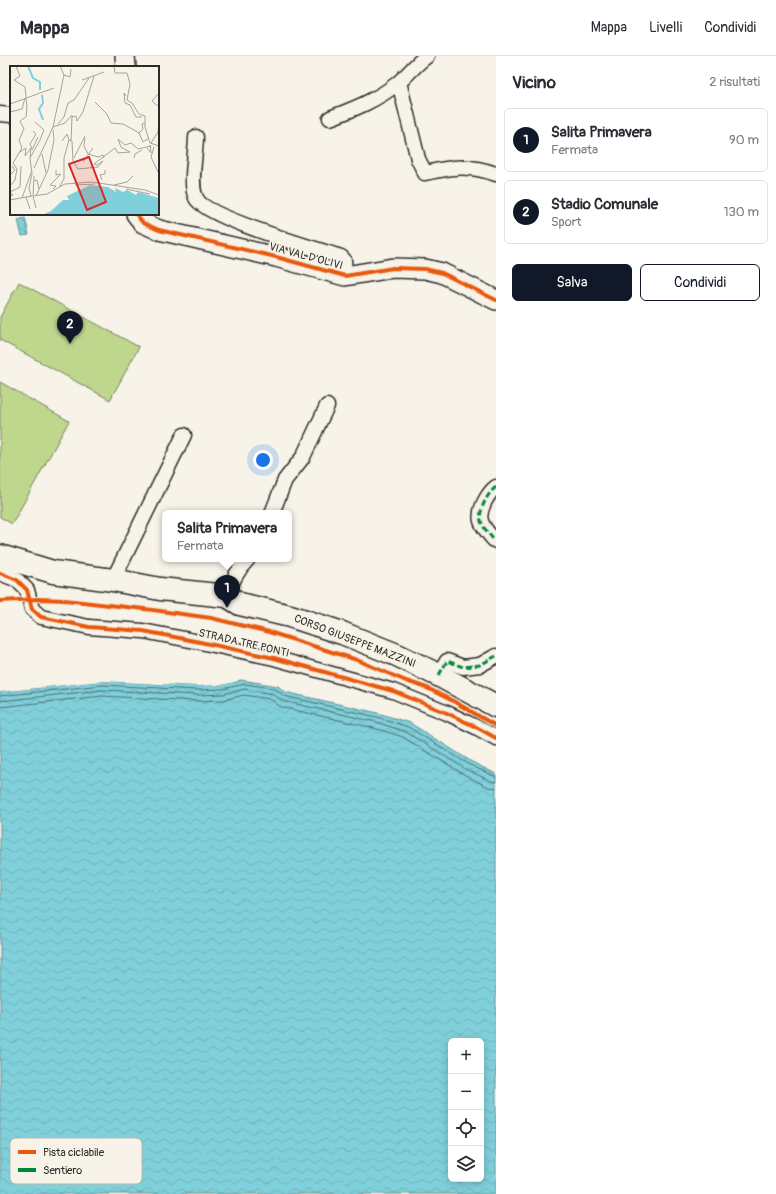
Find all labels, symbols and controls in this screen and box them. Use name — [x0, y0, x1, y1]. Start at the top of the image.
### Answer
text: Mappa — [20, 16, 69, 40]
text: Mappa — [591, 19, 627, 36]
text: Livelli — [649, 19, 682, 36]
text: Condividi — [704, 19, 756, 36]
inset map — [10, 66, 159, 215]
text: Vicino — [512, 72, 556, 93]
text: 2 risultati — [709, 74, 760, 90]
text: Salita Primavera — [551, 123, 652, 142]
text: 1 — [523, 132, 529, 148]
text: 90 m — [729, 132, 759, 148]
text: Fermata — [551, 142, 598, 158]
text: Stadio Comunale — [551, 195, 658, 214]
text: 2 — [522, 204, 530, 220]
text: 130 m — [723, 204, 759, 220]
text: Sport — [551, 214, 582, 230]
street label: VIA VAL D'OLIVI — [268, 240, 344, 272]
button: Salva — [512, 264, 632, 301]
button: Condividi — [640, 264, 760, 301]
pin: 2 — [57, 311, 83, 344]
your location — [253, 450, 273, 470]
popup — [162, 510, 292, 562]
text: Salita Primavera — [177, 519, 277, 538]
text: Fermata — [177, 538, 224, 554]
pin: 1 — [214, 575, 240, 608]
street label: CORSO GIUSEPPE MAZZINI — [292, 612, 418, 670]
street label: STRADA TRE PONTI — [197, 626, 291, 660]
map controls — [448, 1038, 484, 1182]
button: + — [448, 1038, 484, 1074]
button: − — [448, 1074, 484, 1110]
button: locate — [448, 1110, 484, 1146]
legend — [10, 1138, 142, 1184]
text: Pista ciclabile — [43, 1146, 105, 1159]
button: layers — [448, 1146, 484, 1182]
text: Sentiero — [43, 1164, 82, 1177]

